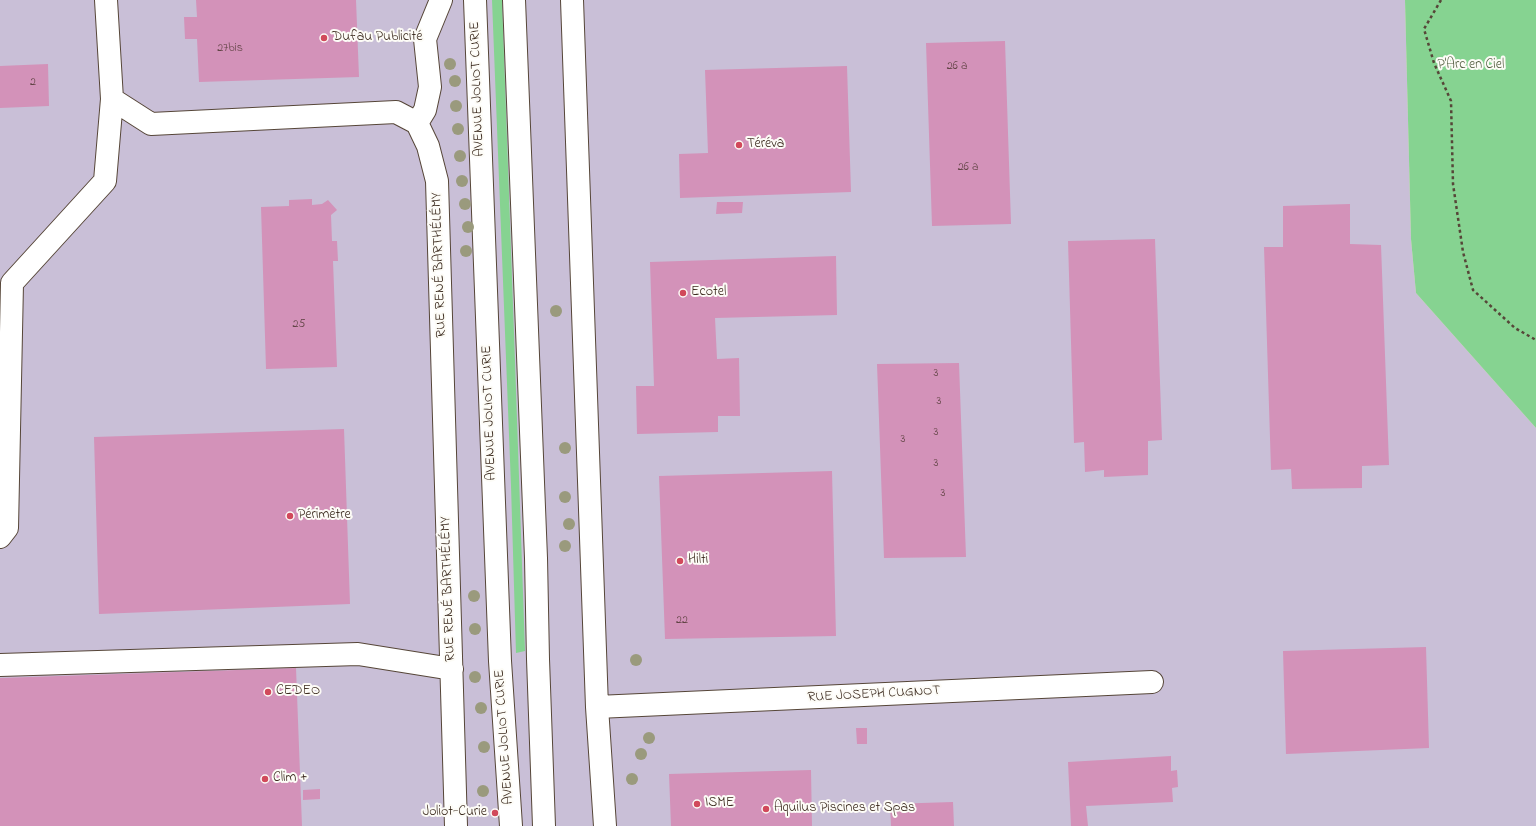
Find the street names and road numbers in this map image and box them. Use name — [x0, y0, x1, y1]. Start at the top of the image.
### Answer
street label: AVENUE JOLIOT CURIE — [467, 21, 489, 157]
street label: RUE RENÉ BARTHÉLÉMY — [429, 192, 451, 338]
street label: AVENUE JOLIOT CURIE — [479, 345, 501, 481]
street label: RUE RENÉ BARTHÉLÉMY — [438, 516, 460, 662]
street label: AVENUE JOLIOT CURIE — [492, 669, 518, 805]
street label: RUE JOSEPH CUGNOT — [807, 683, 941, 707]

